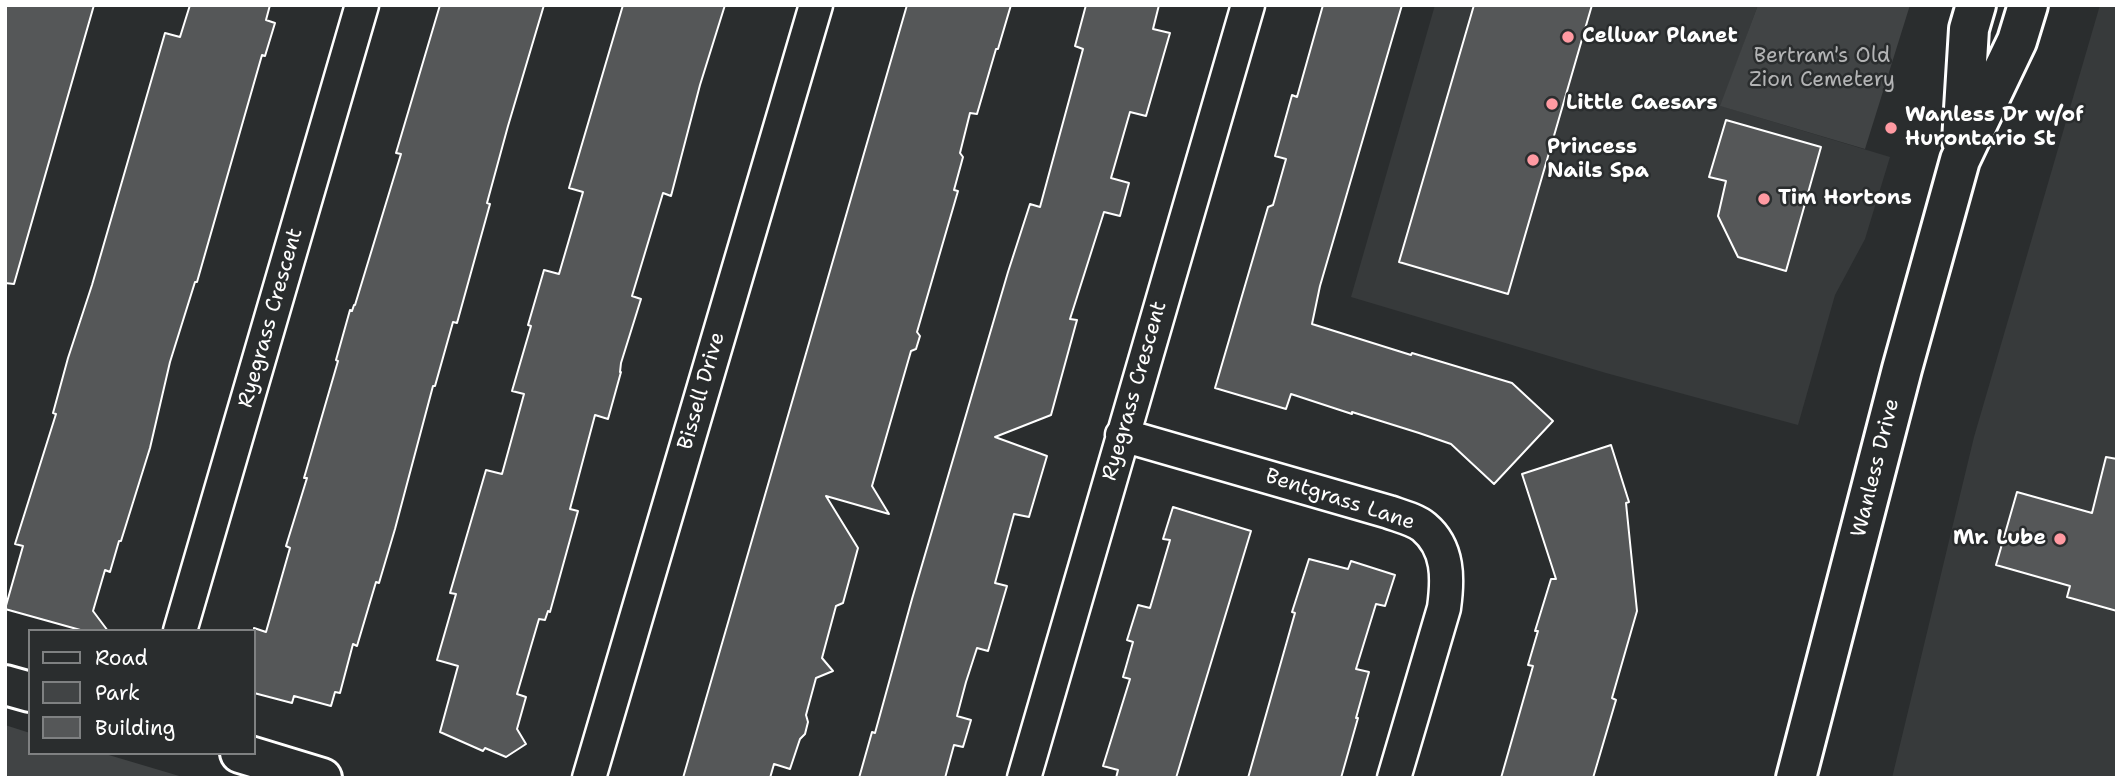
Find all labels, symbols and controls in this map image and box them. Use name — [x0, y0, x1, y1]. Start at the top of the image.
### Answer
place label: Celluar Planet — [1582, 24, 1738, 50]
marker: Celluar Planet — [1560, 29, 1576, 45]
park label: Bertram's Old Zion Cemetery — [1749, 44, 1895, 94]
place label: Little Caesars — [1566, 91, 1718, 117]
marker: Little Caesars — [1544, 96, 1560, 112]
place label: Wanless Dr w/of Hurontario St — [1905, 103, 2084, 153]
marker: Wanless Dr w/of Hurontario St — [1883, 120, 1899, 136]
place label: Princess Nails Spa — [1547, 135, 1649, 185]
marker: Princess Nails Spa — [1525, 152, 1541, 168]
place label: Tim Hortons — [1778, 186, 1912, 212]
marker: Tim Hortons — [1756, 191, 1772, 207]
street label: Ryegrass Crescent — [233, 225, 309, 411]
street label: Ryegrass Crescent — [1097, 298, 1173, 484]
street label: Bissell Drive — [673, 329, 731, 453]
street label: Wanless Drive — [1847, 396, 1905, 540]
street label: Bentgrass Lane — [1262, 464, 1418, 536]
place label: Mr. Lube — [1953, 526, 2046, 552]
marker: Mr. Lube — [2052, 531, 2068, 547]
legend — [28, 629, 256, 755]
text: Road — [95, 644, 148, 672]
text: Park — [95, 679, 140, 707]
text: Building — [95, 714, 175, 742]

